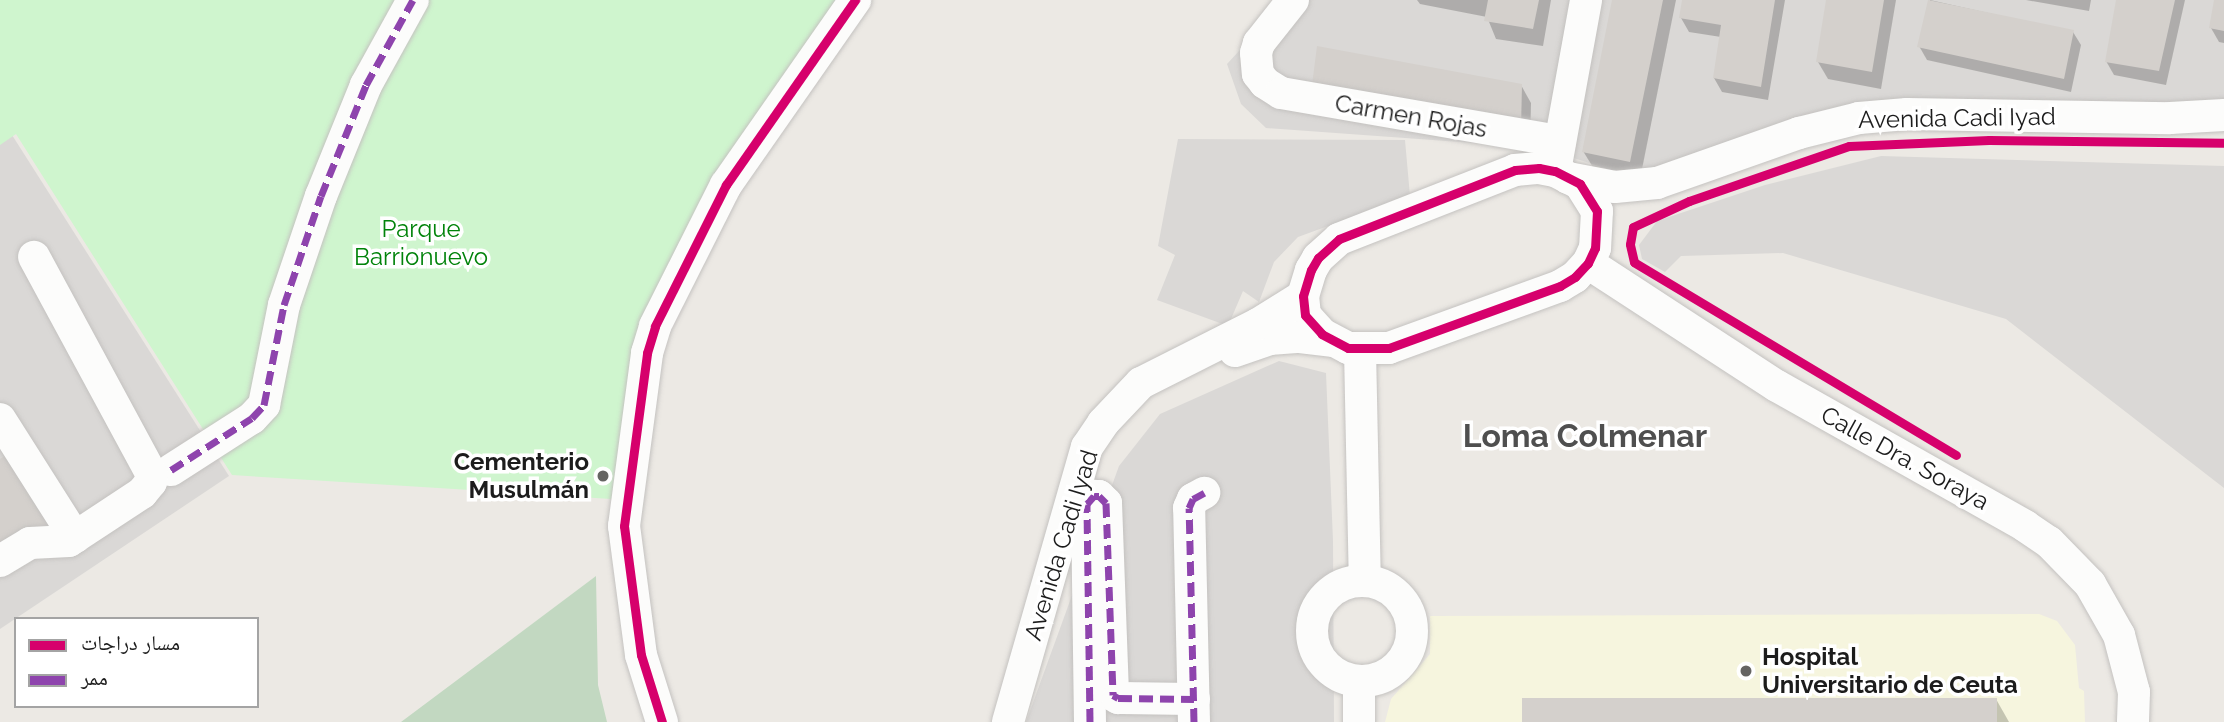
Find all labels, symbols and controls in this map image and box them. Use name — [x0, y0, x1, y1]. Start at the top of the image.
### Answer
street label: Carmen Rojas — [1333, 88, 1489, 144]
street label: Avenida Cadi Iyad — [1858, 102, 2056, 134]
park label: Parque Barrionuevo — [354, 215, 488, 271]
street label: Calle Dra. Soraya — [1816, 400, 1994, 516]
district label: Loma Colmenar — [1463, 417, 1707, 455]
street label: Avenida Cadi Iyad — [1018, 446, 1104, 644]
place label: Cementerio Musulmán — [454, 448, 589, 504]
marker: Cementerio Musulmán — [595, 468, 611, 484]
legend — [14, 617, 259, 708]
text: مسار دراجات — [81, 630, 180, 655]
place label: Hospital Universitario de Ceuta — [1762, 643, 2018, 699]
marker: Hospital Universitario de Ceuta — [1736, 661, 1756, 681]
text: ممر — [81, 665, 108, 690]

